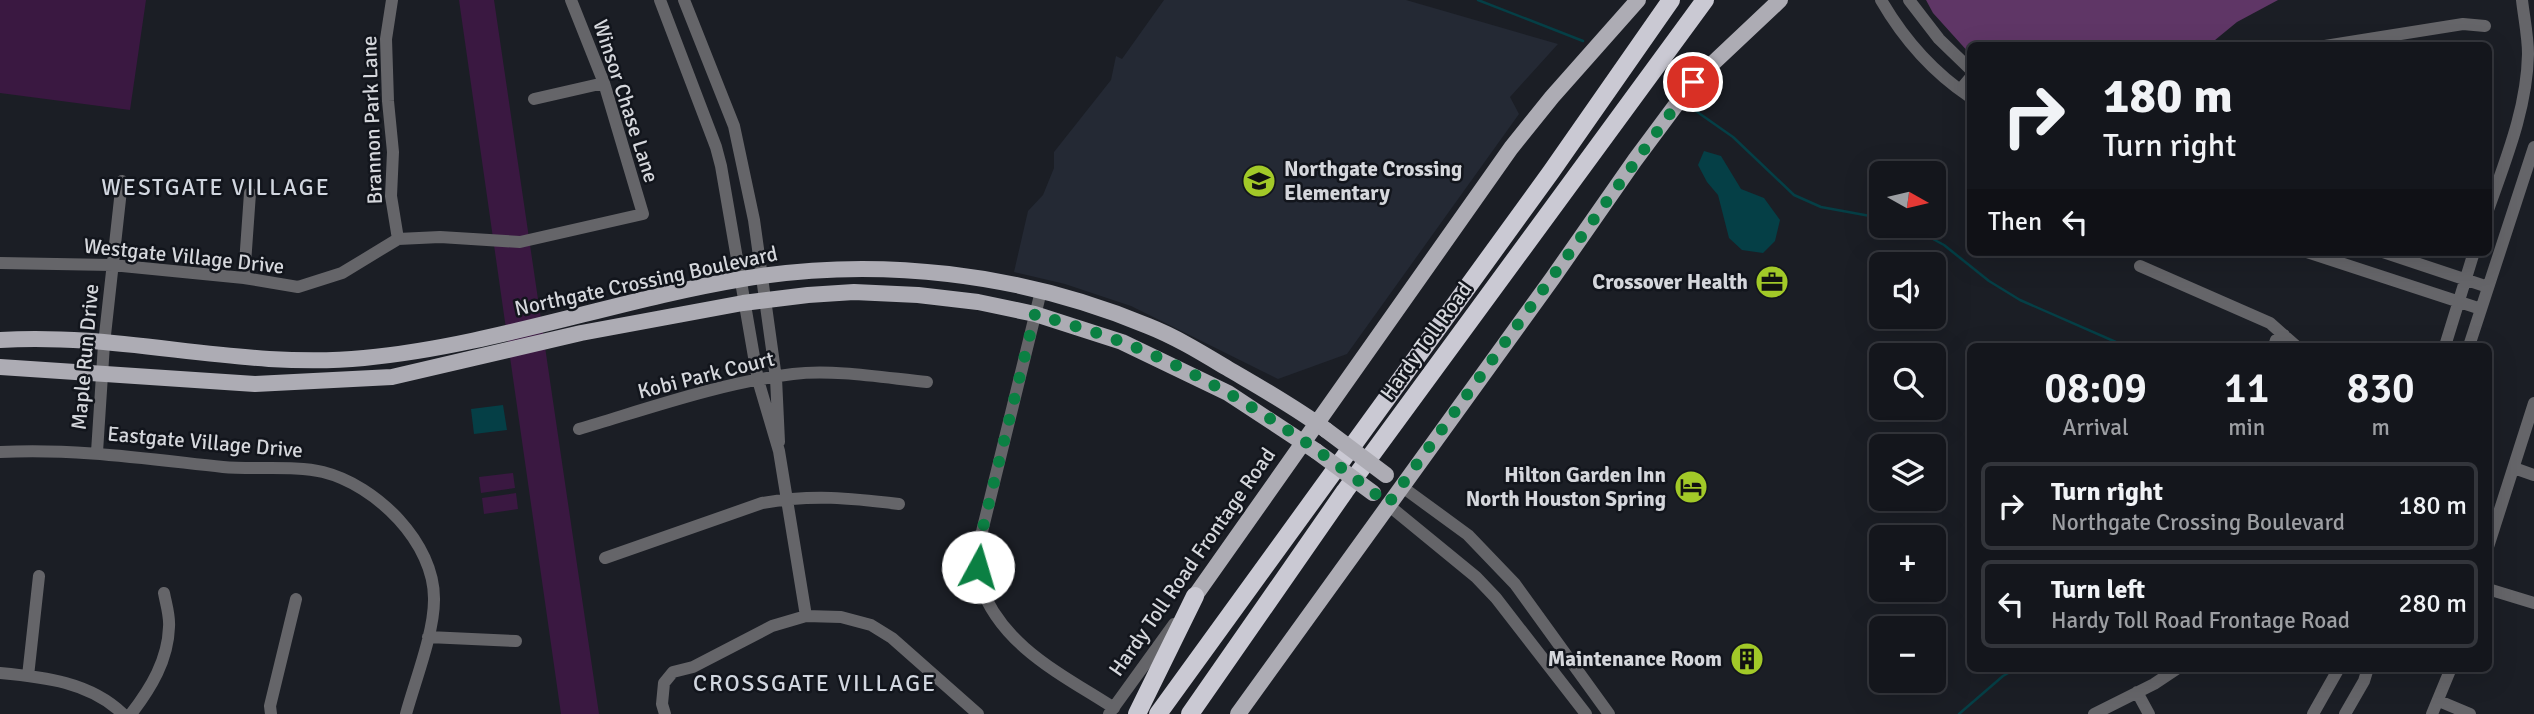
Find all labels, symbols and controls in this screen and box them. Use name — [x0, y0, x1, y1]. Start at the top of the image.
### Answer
street label: Winsor Chase Lane — [587, 16, 665, 186]
street label: Brannon Park Lane — [356, 35, 388, 205]
pin — [1663, 52, 1723, 112]
icon: arrive — [1674, 63, 1712, 101]
text: 180 m — [2103, 66, 2233, 126]
icon: right — [1988, 70, 2079, 161]
text: Turn right — [2103, 126, 2236, 165]
place label: Northgate Crossing Elementary — [1284, 156, 1462, 206]
north arrow — [1869, 161, 1946, 238]
map controls — [1869, 161, 1946, 693]
school or university icon: Northgate Crossing Elementary — [1240, 162, 1278, 200]
district label: WESTGATE VILLAGE — [101, 173, 331, 202]
icon: left — [2056, 203, 2094, 241]
text: Then — [1988, 206, 2042, 238]
street label: Westgate Village Drive — [82, 233, 286, 279]
street label: Northgate Crossing Boulevard — [512, 240, 780, 322]
button: sound — [1869, 252, 1946, 329]
office icon: Crossover Health — [1753, 263, 1791, 301]
place label: Crossover Health — [1592, 269, 1748, 295]
street label: Hardy Toll Road — [1375, 277, 1477, 405]
street label: Maple Run Drive — [66, 283, 104, 431]
button: search — [1869, 343, 1946, 420]
street label: Kobi Park Court — [635, 345, 777, 405]
text: 08:09 — [2044, 363, 2147, 414]
text: 11 — [2224, 363, 2269, 414]
text: 830 — [2347, 363, 2415, 414]
text: Arrival — [2062, 413, 2129, 442]
text: min — [2228, 413, 2265, 442]
text: m — [2372, 413, 2390, 442]
street label: Eastgate Village Drive — [106, 420, 304, 464]
button: layers — [1869, 434, 1946, 511]
street label: Hardy Toll Road Frontage Road — [1103, 443, 1281, 681]
place label: Hilton Garden Inn North Houston Spring — [1466, 462, 1666, 512]
hotel icon: Hilton Garden Inn North Houston Spring — [1672, 468, 1710, 506]
text: Turn right — [2051, 476, 2163, 508]
icon: right — [1992, 487, 2030, 525]
text: 180 m — [2398, 490, 2467, 522]
text: Northgate Crossing Boulevard — [2051, 508, 2345, 537]
button: + — [1869, 525, 1946, 602]
position arrow — [941, 530, 1015, 604]
text: Turn left — [2051, 574, 2145, 606]
icon: left — [1992, 585, 2030, 623]
text: 280 m — [2398, 588, 2467, 620]
text: Hardy Toll Road Frontage Road — [2051, 606, 2350, 635]
button: − — [1869, 616, 1946, 693]
building icon: Maintenance Room — [1728, 640, 1766, 678]
place label: Maintenance Room — [1548, 646, 1722, 672]
district label: CROSSGATE VILLAGE — [693, 669, 937, 698]

